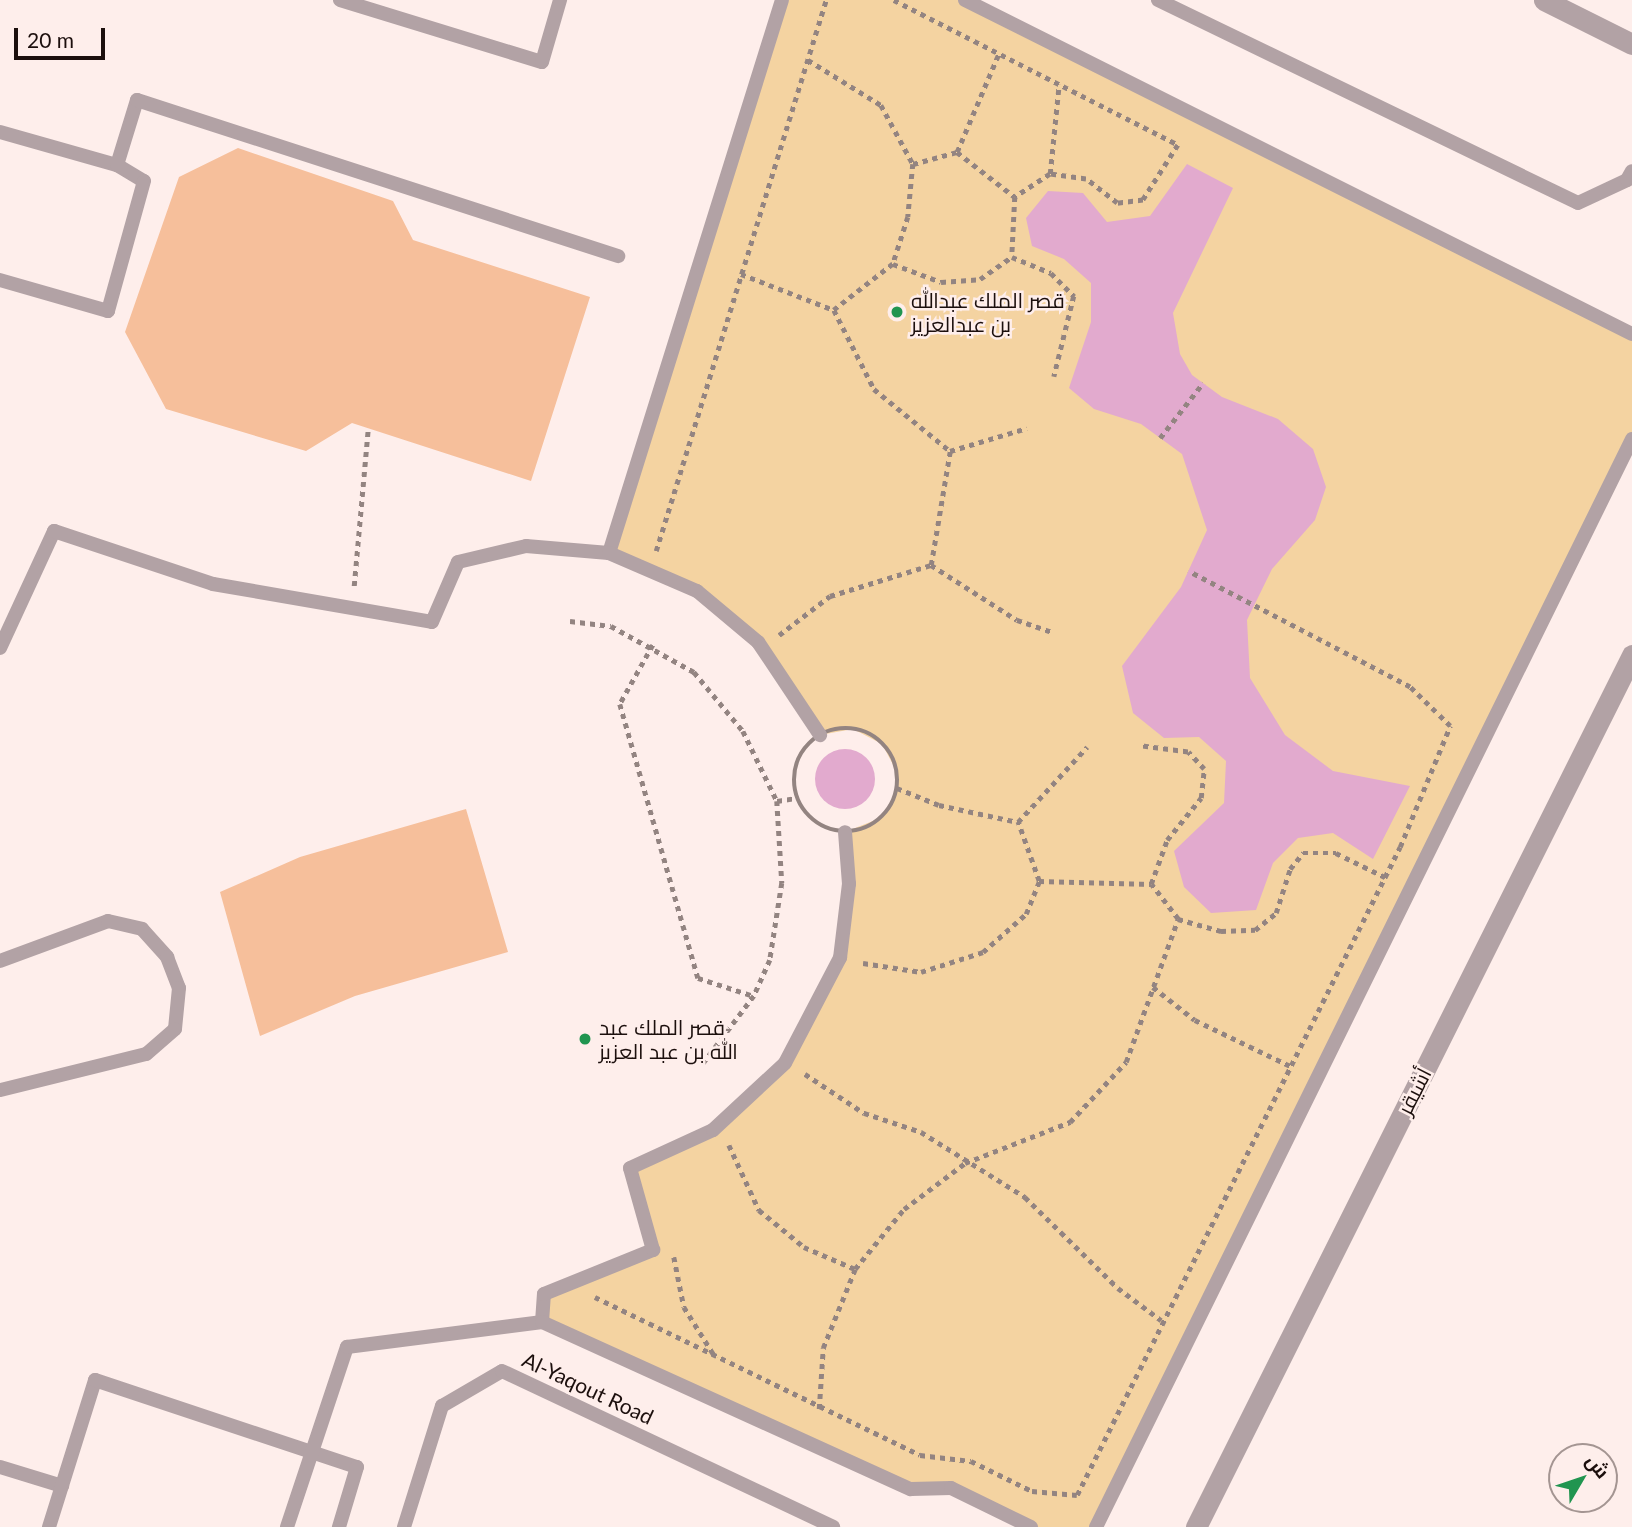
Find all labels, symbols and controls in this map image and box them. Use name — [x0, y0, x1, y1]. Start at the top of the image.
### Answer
scale bar — [18, 14, 108, 58]
text: 20 m — [27, 27, 74, 52]
place label: قصر الملك عبدالله بن عبدالعزيز — [911, 287, 1065, 337]
marker: قصر الملك عبدالله بن عبدالعزيز — [889, 304, 905, 320]
place label: قصر الملك عبد الله بن عبد العزيز — [599, 1014, 738, 1064]
marker: قصر الملك عبد الله بن عبد العزيز — [577, 1031, 593, 1047]
street label: أشيقر — [1392, 1063, 1436, 1119]
street label: Al-Yaqout Road — [518, 1347, 658, 1429]
north arrow — [1548, 1443, 1618, 1513]
text: ش — [1582, 1449, 1615, 1482]

